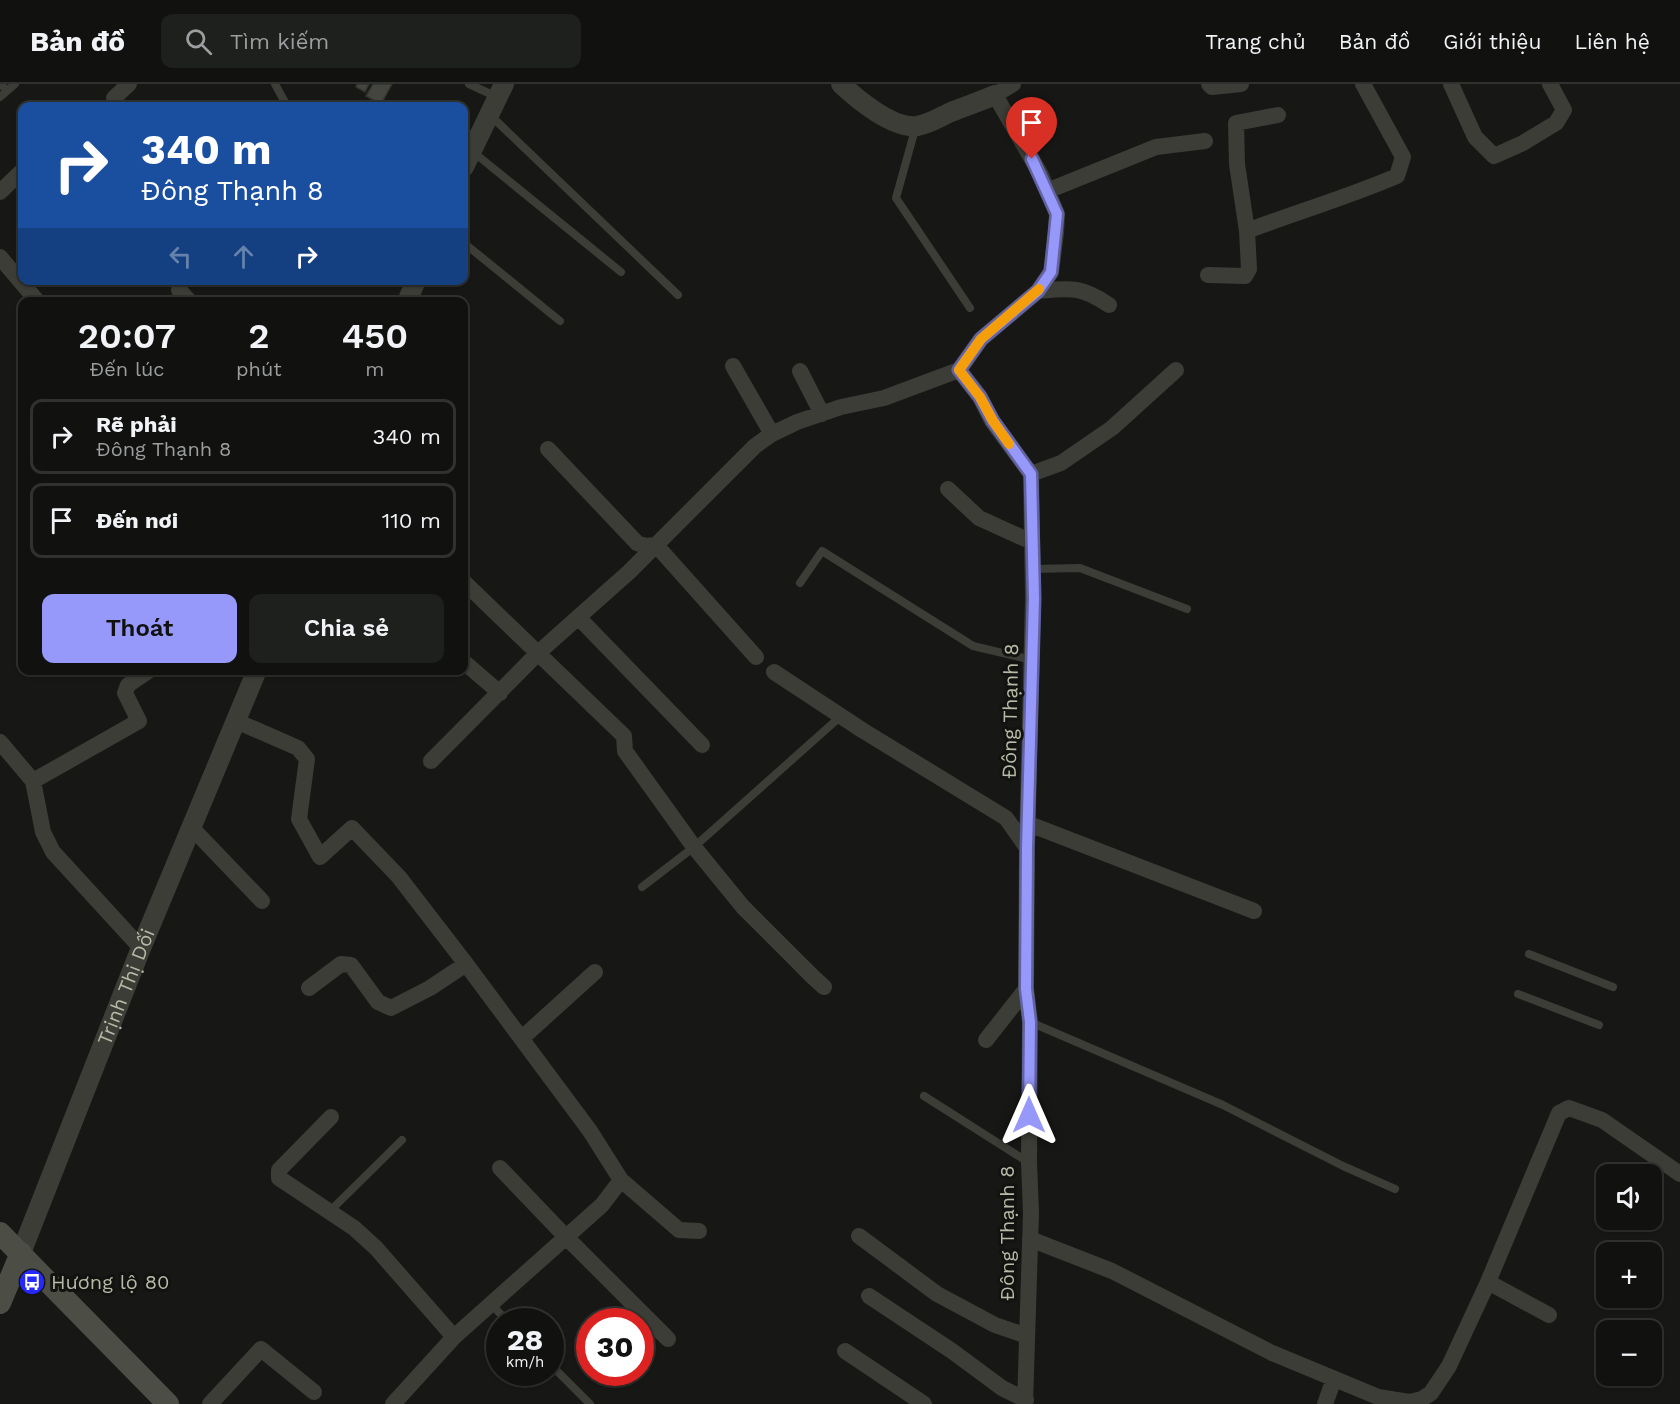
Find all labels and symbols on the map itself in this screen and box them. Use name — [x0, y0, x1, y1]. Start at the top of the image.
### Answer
pin — [1006, 97, 1057, 159]
street label: Đông Thạnh 8 — [997, 643, 1023, 779]
street label: Trịnh Thị Dối — [92, 925, 160, 1049]
position arrow — [997, 1083, 1061, 1147]
street label: Đông Thạnh 8 — [995, 1165, 1019, 1301]
bus stop icon: Hương lộ 80 — [17, 1267, 47, 1297]
place label: Hương lộ 80 — [51, 1270, 169, 1294]
speed limit sign: 30 — [576, 1308, 654, 1386]

